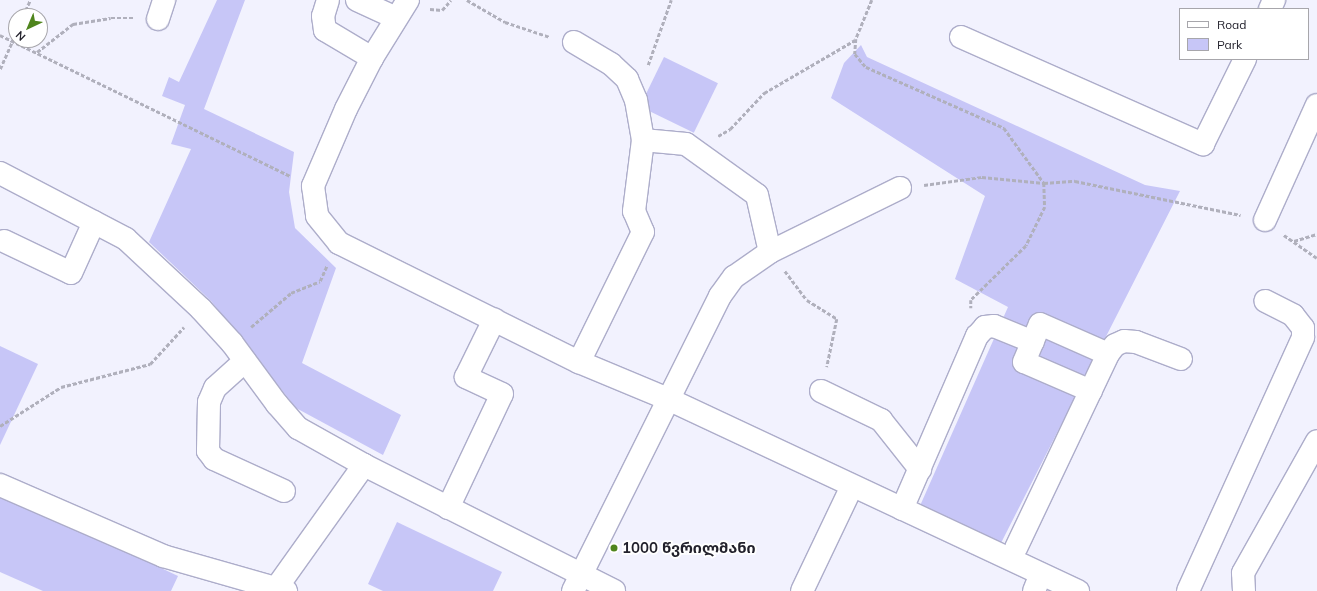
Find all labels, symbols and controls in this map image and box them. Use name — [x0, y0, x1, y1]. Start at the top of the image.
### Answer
north arrow — [8, 8, 48, 48]
legend — [1179, 8, 1309, 60]
text: Road — [1217, 17, 1246, 32]
text: N — [13, 28, 28, 44]
text: Park — [1217, 37, 1242, 52]
place label: 1000 წვრილმანი — [622, 539, 756, 557]
marker: 1000 წვრილმანი — [609, 543, 619, 553]

